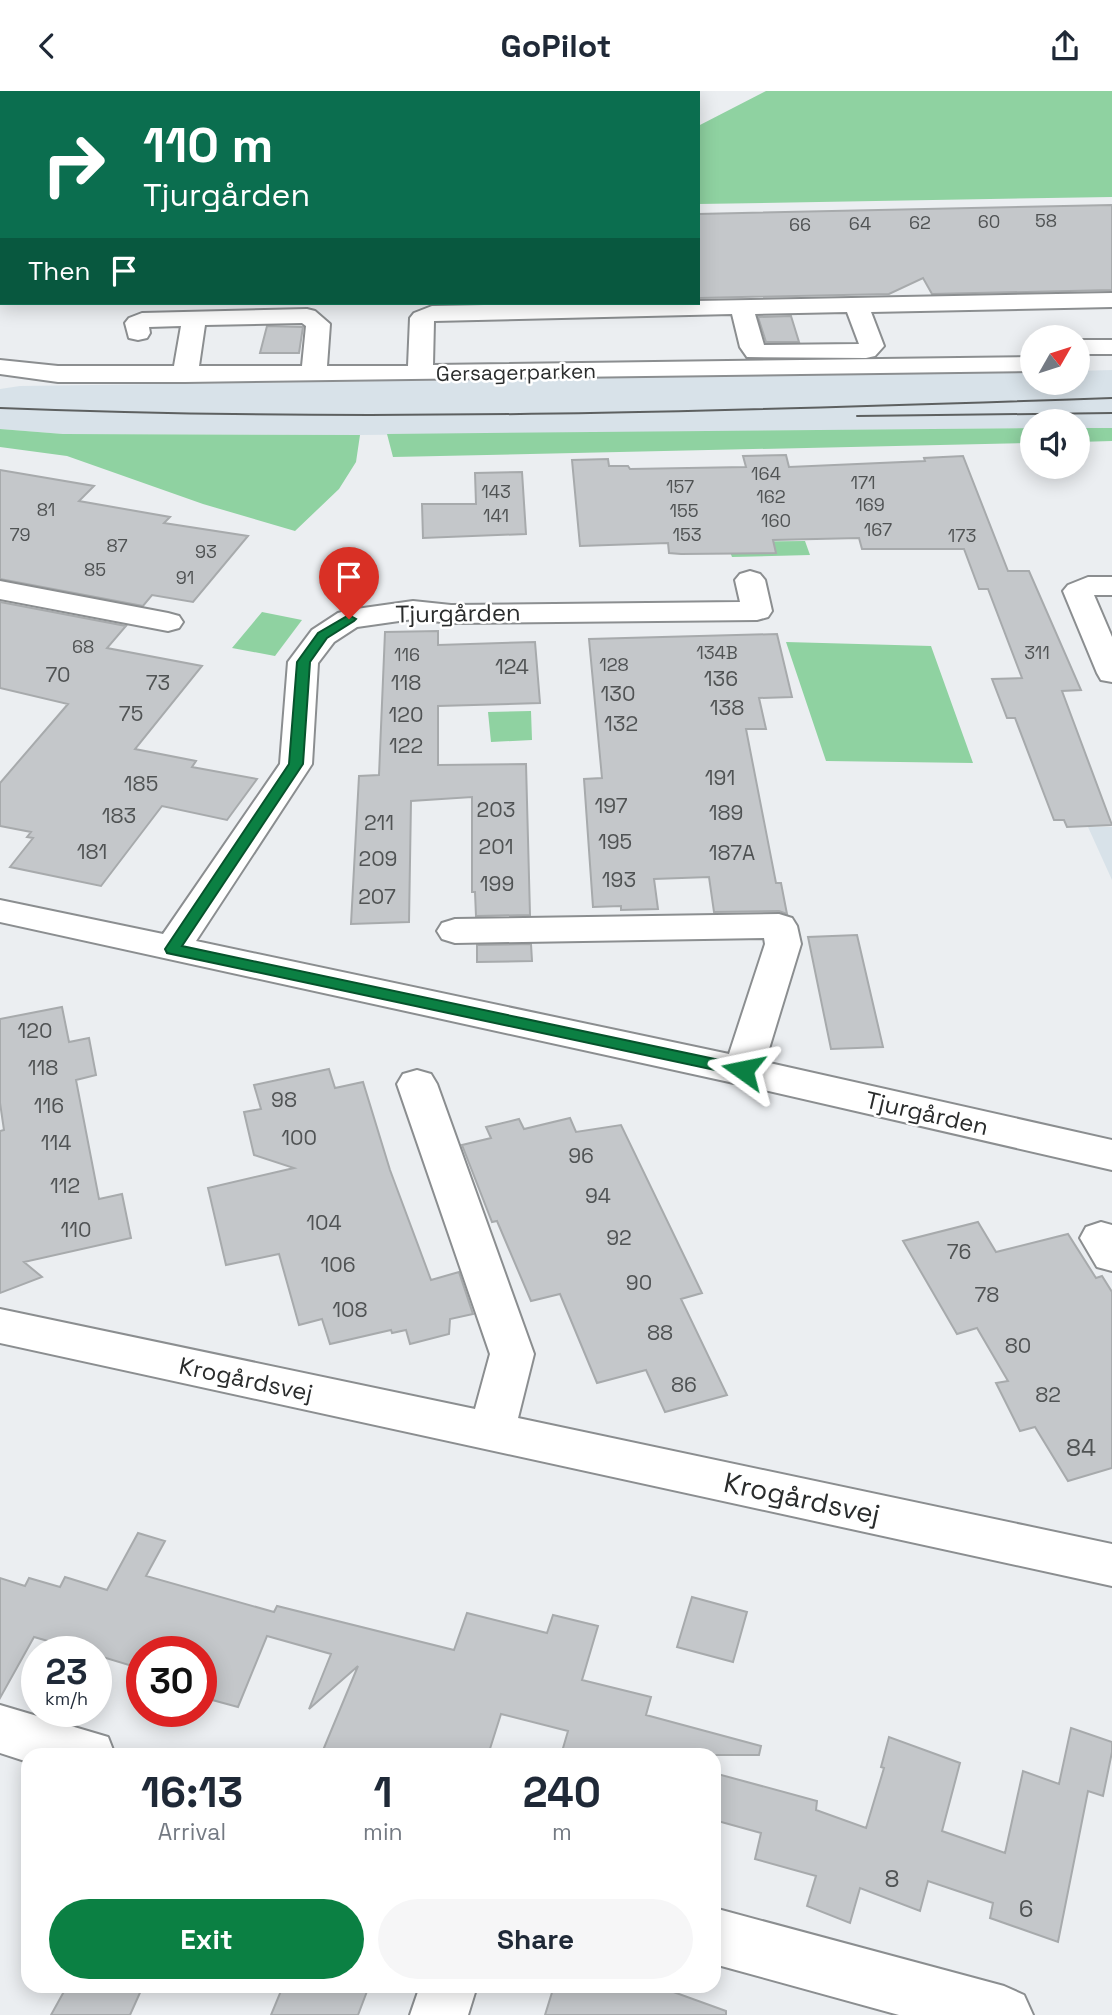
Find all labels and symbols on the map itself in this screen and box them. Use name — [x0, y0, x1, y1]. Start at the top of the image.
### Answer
house number: 58 — [1035, 209, 1057, 232]
house number: 60 — [978, 210, 1000, 233]
house number: 62 — [909, 211, 931, 234]
house number: 64 — [849, 212, 871, 235]
house number: 66 — [789, 213, 811, 236]
north arrow — [1020, 325, 1090, 395]
street label: Gersagerparken — [436, 357, 596, 387]
house number: 164 — [751, 462, 781, 485]
house number: 171 — [850, 471, 876, 494]
house number: 157 — [666, 475, 694, 498]
house number: 143 — [481, 480, 511, 503]
house number: 162 — [756, 485, 786, 508]
house number: 169 — [855, 493, 885, 516]
house number: 81 — [37, 498, 55, 521]
house number: 155 — [669, 499, 699, 522]
house number: 141 — [483, 504, 509, 527]
house number: 160 — [761, 509, 791, 532]
house number: 167 — [864, 518, 892, 541]
house number: 79 — [9, 523, 31, 546]
house number: 153 — [672, 523, 702, 546]
house number: 173 — [948, 524, 976, 547]
house number: 87 — [106, 534, 128, 557]
house number: 93 — [195, 540, 217, 563]
pin — [319, 547, 379, 619]
house number: 85 — [84, 558, 106, 581]
house number: 91 — [176, 566, 194, 589]
street label: Tjurgården — [395, 596, 521, 630]
house number: 68 — [72, 635, 94, 658]
house number: 134B — [696, 641, 738, 664]
house number: 311 — [1024, 641, 1050, 664]
house number: 116 — [394, 643, 420, 666]
house number: 124 — [495, 653, 529, 680]
house number: 128 — [599, 653, 629, 676]
house number: 70 — [45, 661, 71, 688]
house number: 136 — [704, 665, 738, 692]
house number: 73 — [146, 669, 170, 696]
house number: 118 — [391, 669, 421, 696]
house number: 130 — [601, 680, 635, 707]
house number: 138 — [710, 694, 744, 721]
house number: 75 — [119, 700, 143, 727]
house number: 120 — [389, 701, 423, 728]
house number: 132 — [604, 710, 638, 737]
house number: 122 — [389, 732, 423, 759]
house number: 191 — [705, 764, 735, 791]
house number: 185 — [124, 770, 158, 797]
house number: 197 — [594, 792, 628, 819]
house number: 203 — [477, 796, 515, 823]
house number: 189 — [709, 799, 743, 826]
house number: 183 — [102, 802, 136, 829]
house number: 211 — [364, 809, 394, 836]
house number: 195 — [598, 828, 632, 855]
house number: 201 — [479, 833, 513, 860]
house number: 181 — [77, 838, 107, 865]
house number: 187A — [709, 839, 755, 866]
house number: 209 — [359, 845, 397, 872]
house number: 193 — [602, 866, 636, 893]
house number: 199 — [480, 870, 514, 897]
house number: 207 — [358, 883, 396, 910]
house number: 120 — [18, 1017, 52, 1044]
position arrow — [706, 1033, 780, 1107]
house number: 118 — [28, 1054, 58, 1081]
street label: Tjurgården — [862, 1084, 992, 1142]
house number: 98 — [271, 1086, 297, 1113]
house number: 116 — [34, 1092, 64, 1119]
house number: 100 — [281, 1124, 317, 1151]
house number: 114 — [41, 1129, 71, 1156]
house number: 96 — [568, 1142, 594, 1169]
house number: 112 — [50, 1172, 80, 1199]
house number: 94 — [585, 1182, 611, 1209]
house number: 104 — [306, 1209, 342, 1236]
house number: 110 — [60, 1216, 92, 1243]
house number: 92 — [606, 1224, 632, 1251]
house number: 76 — [947, 1238, 971, 1265]
house number: 106 — [320, 1251, 356, 1278]
house number: 90 — [626, 1269, 652, 1296]
house number: 78 — [975, 1281, 999, 1308]
house number: 108 — [332, 1296, 368, 1323]
house number: 88 — [647, 1319, 673, 1346]
house number: 80 — [1005, 1332, 1031, 1359]
street label: Krogårdsvej — [176, 1350, 316, 1408]
house number: 86 — [671, 1371, 697, 1398]
house number: 82 — [1035, 1381, 1061, 1408]
house number: 84 — [1066, 1432, 1096, 1463]
street label: Krogårdsvej — [721, 1464, 883, 1532]
speed limit sign: 30 — [126, 1636, 217, 1727]
house number: 8 — [885, 1863, 899, 1894]
house number: 6 — [1019, 1893, 1033, 1924]

